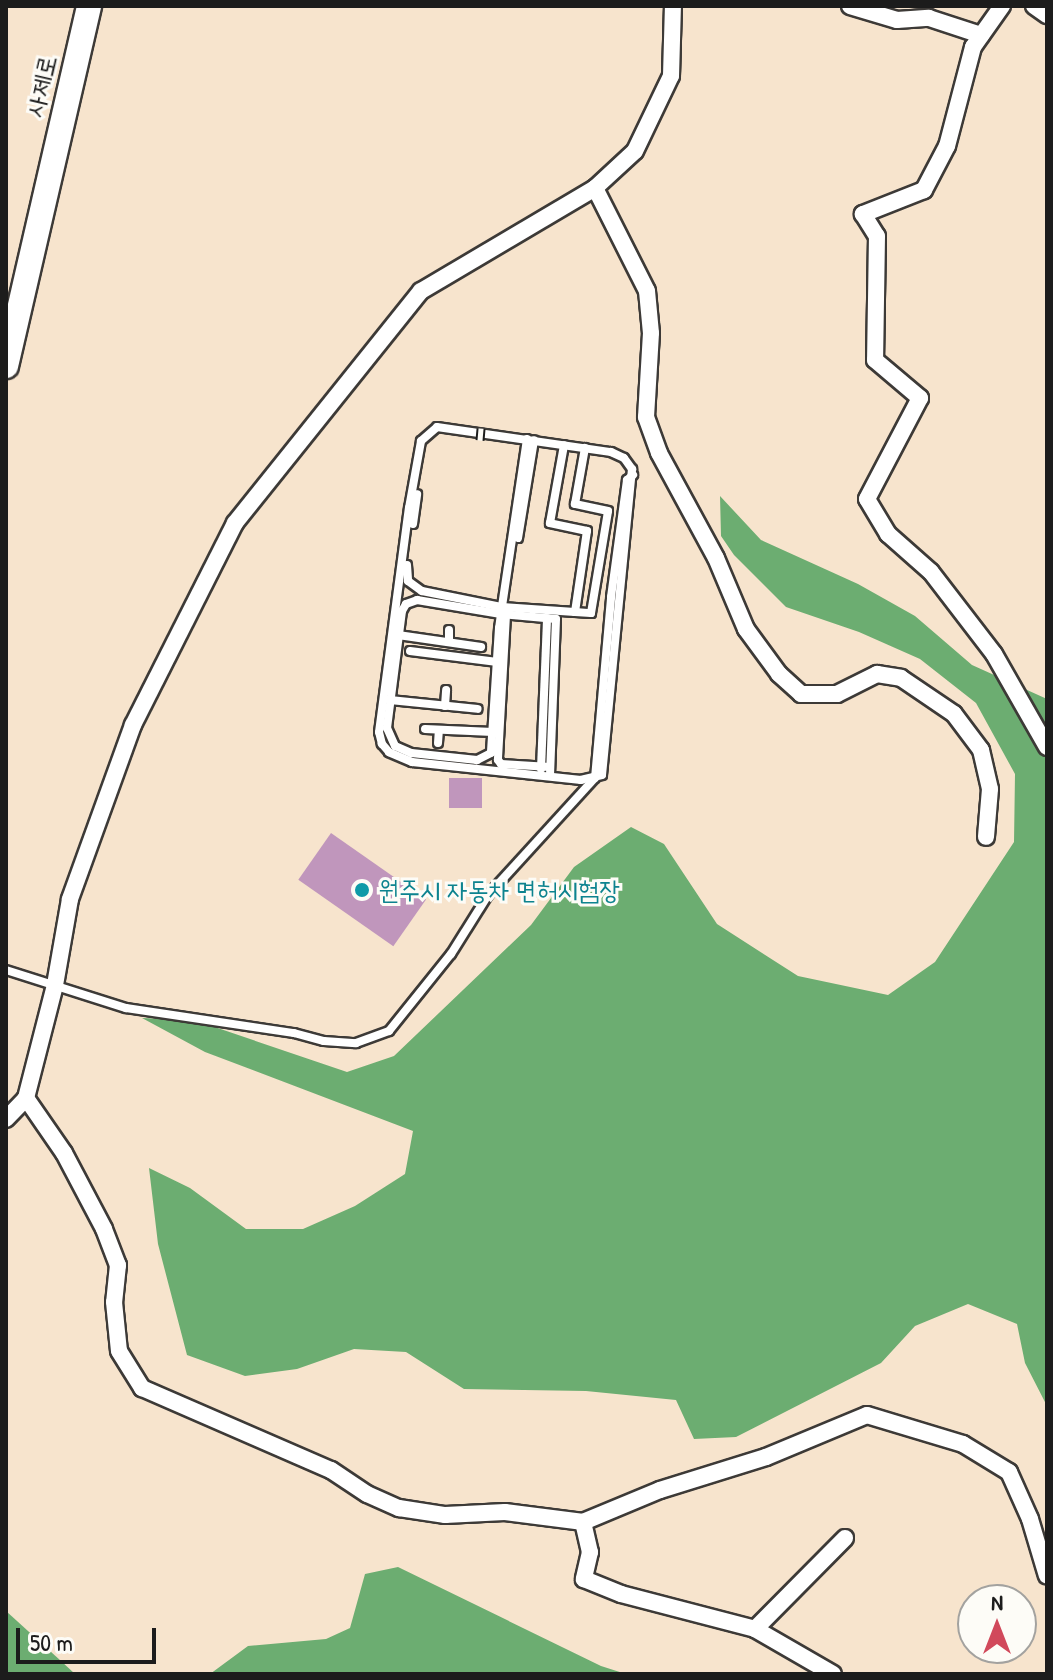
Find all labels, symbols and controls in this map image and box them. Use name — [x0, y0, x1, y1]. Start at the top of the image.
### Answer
street label: 사제로 — [19, 52, 63, 120]
place label: 원주시 자동차 면허시험장 — [378, 874, 620, 906]
marker: 원주시 자동차 면허시험장 — [353, 881, 371, 899]
north arrow — [957, 1584, 1037, 1664]
text: N — [991, 1587, 1003, 1617]
scale bar — [20, 1612, 160, 1662]
text: 50 m — [30, 1626, 73, 1658]

